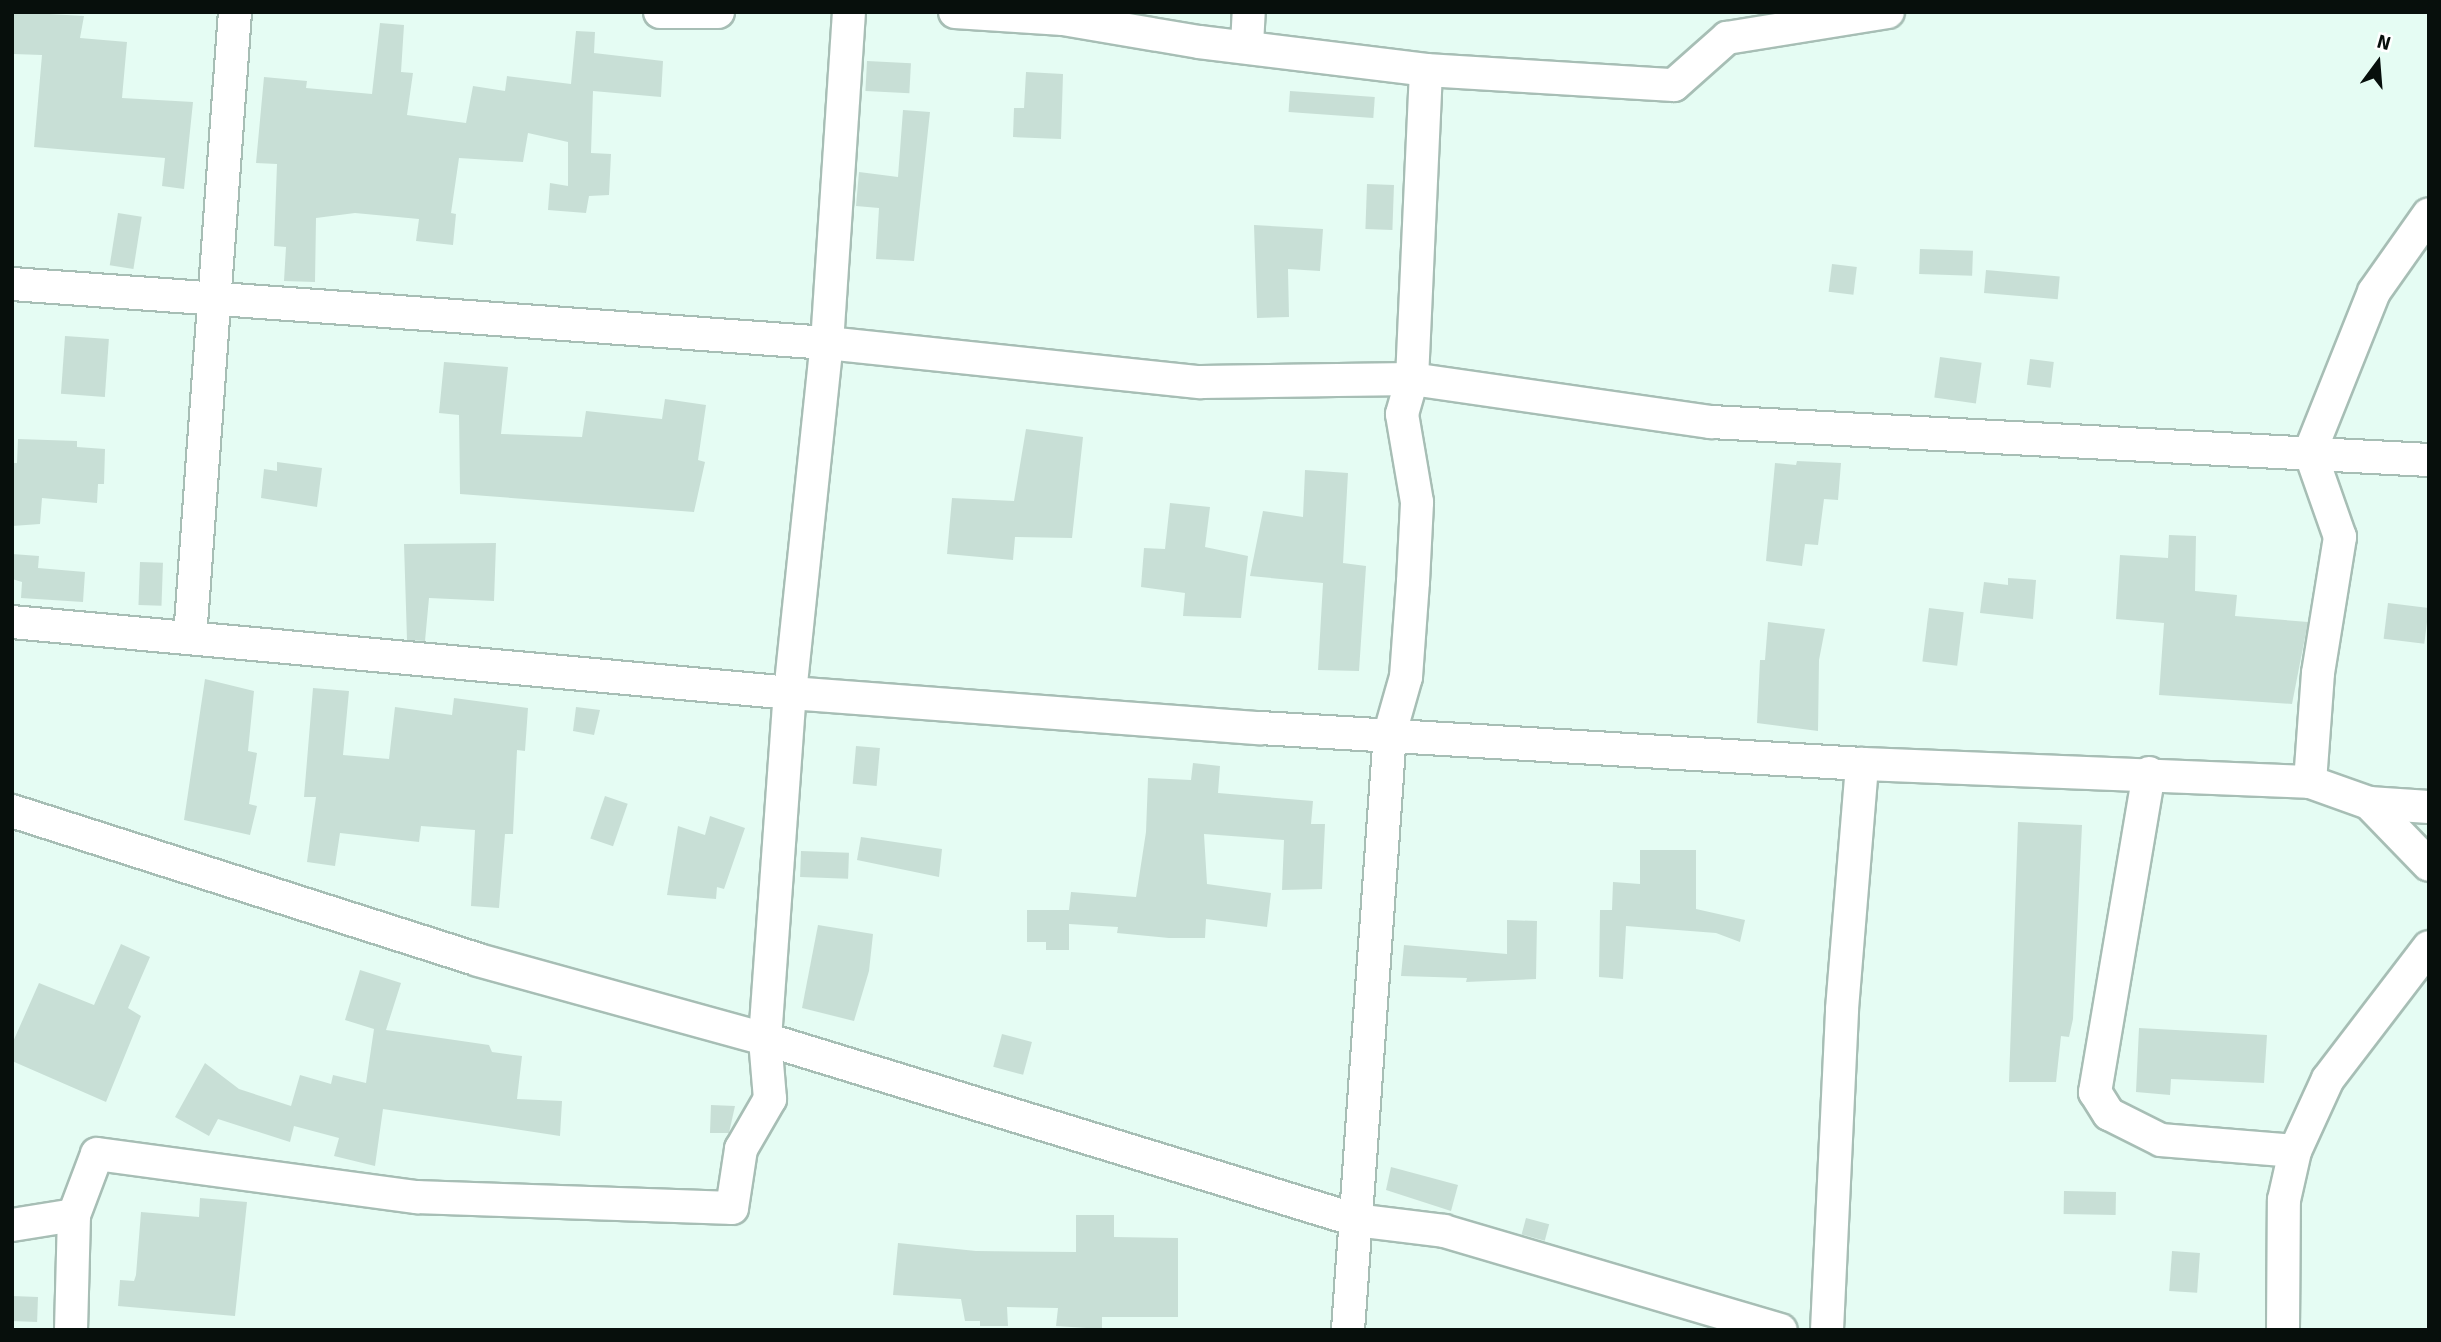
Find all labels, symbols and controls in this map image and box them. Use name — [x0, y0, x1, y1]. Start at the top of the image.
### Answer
north arrow — [2343, 28, 2413, 98]
text: N — [2374, 29, 2393, 56]

